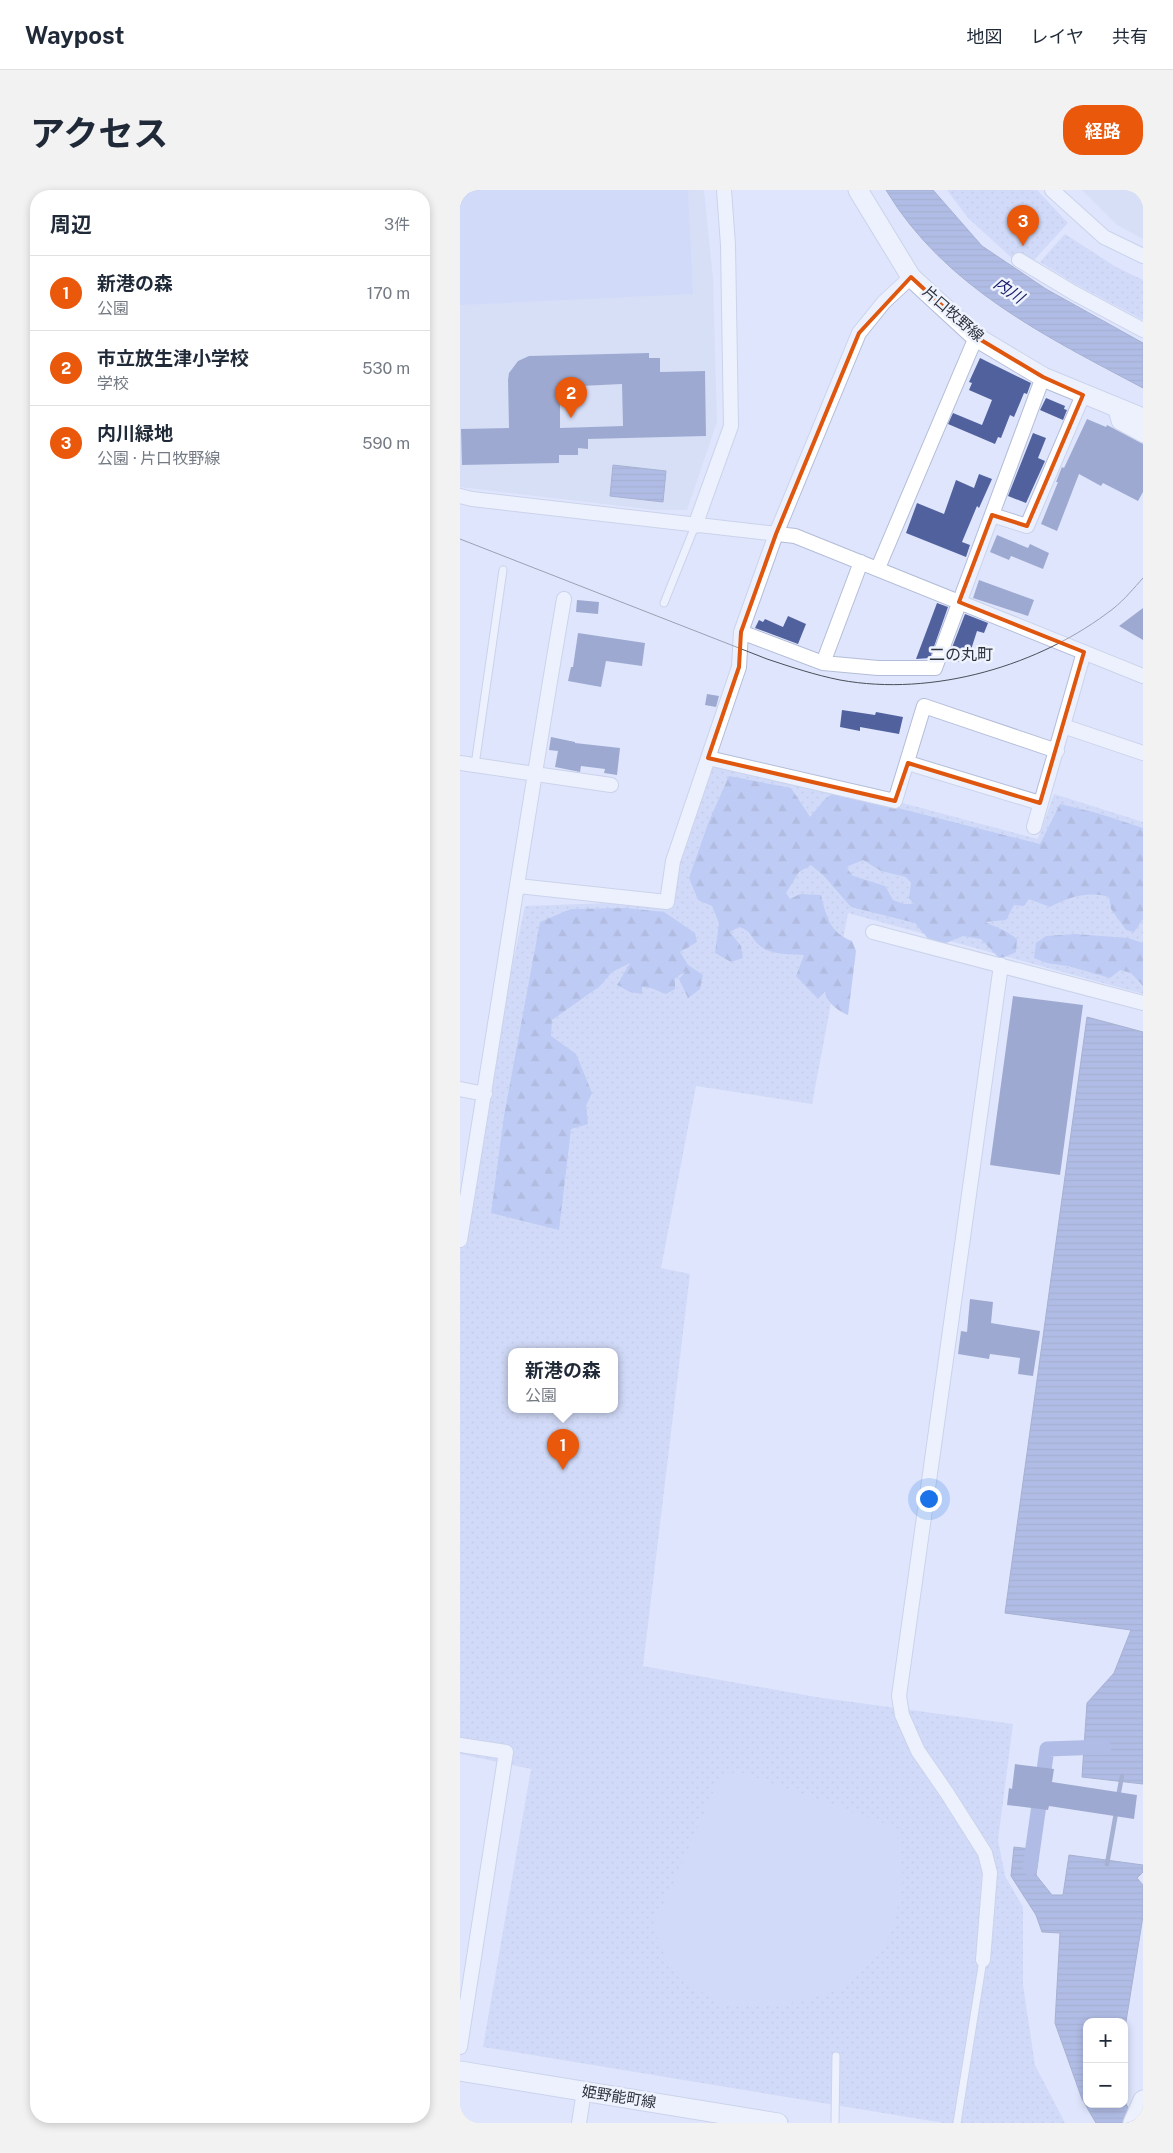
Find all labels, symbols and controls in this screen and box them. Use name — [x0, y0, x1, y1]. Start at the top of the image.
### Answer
text: Waypost — [25, 21, 125, 49]
text: 地図 — [967, 26, 1003, 47]
text: レイヤ — [1031, 26, 1084, 47]
text: 共有 — [1112, 26, 1148, 47]
button: 経路 — [1063, 105, 1143, 155]
text: アクセス — [30, 113, 168, 154]
pin: 3 — [1007, 205, 1039, 246]
text: 周辺 — [50, 212, 92, 237]
text: 3件 — [384, 215, 410, 234]
text: 新港の森 — [97, 272, 173, 294]
water label: 内川 — [990, 274, 1029, 308]
street label: 片口牧野線 — [919, 283, 987, 345]
text: 1 — [63, 284, 69, 303]
text: 170 m — [367, 284, 410, 303]
text: 公園 — [97, 299, 129, 318]
text: 市立放生津小学校 — [97, 347, 249, 369]
text: 2 — [61, 359, 71, 378]
text: 530 m — [362, 359, 410, 378]
text: 学校 — [97, 374, 129, 393]
pin: 2 — [555, 377, 587, 418]
text: 内川緑地 — [97, 422, 173, 444]
text: 3 — [61, 434, 71, 453]
text: 590 m — [362, 434, 410, 453]
text: 公園 · 片口牧野線 — [97, 449, 220, 468]
district label: 二の丸町 — [929, 645, 993, 664]
popup — [508, 1348, 618, 1413]
text: 新港の森 — [525, 1359, 601, 1381]
text: 公園 — [525, 1386, 557, 1405]
pin: 1 — [547, 1429, 579, 1470]
your location — [916, 1486, 942, 1512]
map controls — [1083, 2018, 1128, 2108]
button: + — [1083, 2018, 1128, 2063]
button: − — [1083, 2063, 1128, 2108]
street label: 姫野能町線 — [581, 2082, 657, 2111]

